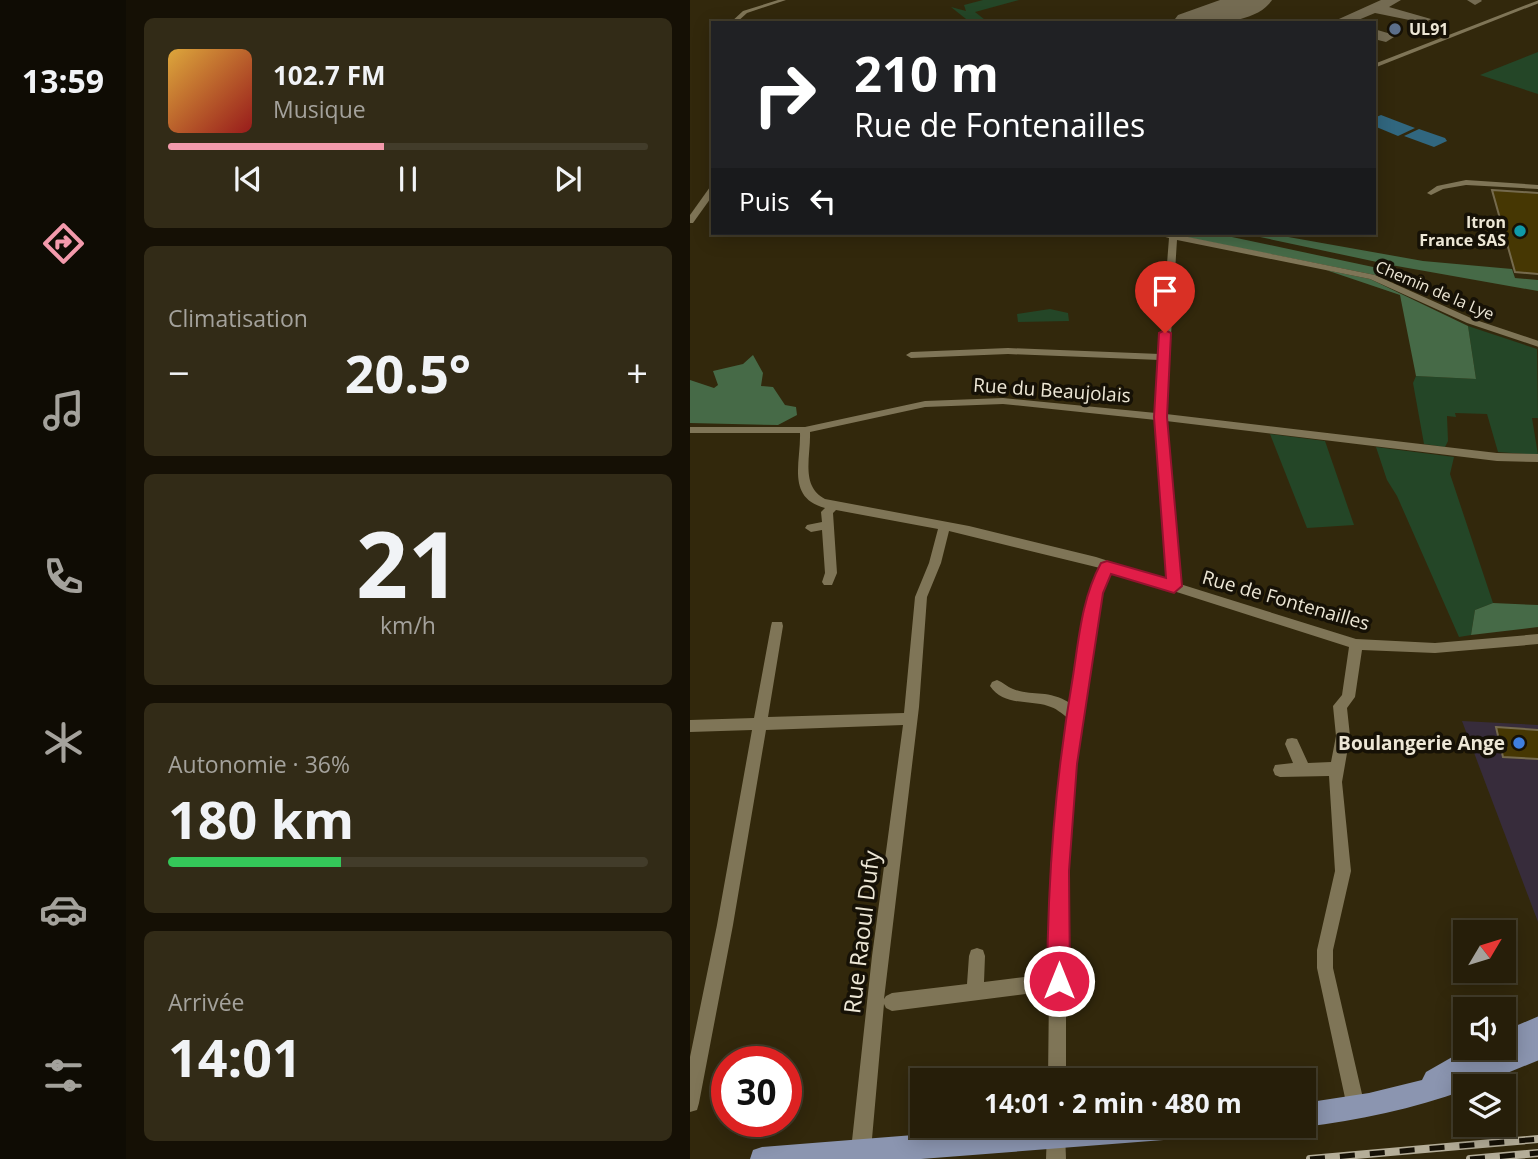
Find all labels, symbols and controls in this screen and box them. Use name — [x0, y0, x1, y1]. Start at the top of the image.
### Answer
place label: UL91 — [1409, 18, 1448, 40]
marker: UL91 — [1387, 21, 1403, 37]
text: 210 m — [854, 40, 999, 106]
icon: right — [739, 49, 830, 140]
text: 102.7 FM — [273, 57, 385, 93]
text: 13:59 — [22, 59, 104, 102]
text: Musique — [273, 93, 366, 125]
text: Rue de Fontenailles — [854, 103, 1145, 146]
icon: previous — [229, 160, 267, 198]
icon: pause — [389, 160, 427, 198]
icon: next — [549, 160, 587, 198]
icon: left — [804, 182, 842, 220]
text: Puis — [739, 183, 790, 219]
place label: Itron France SAS — [1419, 211, 1506, 251]
icon: directions — [39, 219, 88, 268]
marker: Itron France SAS — [1512, 223, 1528, 239]
street label: Chemin de la Lye — [1372, 255, 1498, 325]
pin — [1135, 261, 1195, 333]
icon: arrive — [1146, 272, 1184, 310]
text: Climatisation — [168, 302, 308, 334]
text: 20.5° — [345, 337, 471, 408]
text: − — [168, 346, 190, 398]
text: + — [626, 346, 648, 398]
street label: Rue du Beaujolais — [972, 372, 1132, 408]
icon: music — [39, 386, 88, 435]
text: 21 — [356, 501, 460, 625]
icon: phone — [39, 552, 88, 601]
street label: Rue de Fontenailles — [1199, 564, 1373, 636]
text: km/h — [380, 609, 436, 641]
icon: climate — [39, 718, 88, 767]
place label: Boulangerie Ange — [1338, 730, 1505, 756]
marker: Boulangerie Ange — [1511, 735, 1527, 751]
text: Autonomie · 36% — [168, 748, 350, 780]
text: 180 km — [168, 783, 354, 854]
street label: Rue Raoul Dufy — [835, 848, 887, 1015]
icon: car — [39, 885, 88, 934]
north arrow — [1453, 920, 1516, 984]
map controls — [1453, 920, 1516, 1137]
position arrow — [1022, 944, 1096, 1018]
text: Arrivée — [168, 986, 244, 1018]
button: sound — [1453, 997, 1516, 1060]
text: 14:01 — [168, 1021, 302, 1092]
speed limit sign: 30 — [711, 1046, 802, 1137]
icon: filters — [39, 1051, 88, 1100]
button: layers — [1453, 1074, 1516, 1137]
text: 14:01 · 2 min · 480 m — [984, 1085, 1242, 1121]

